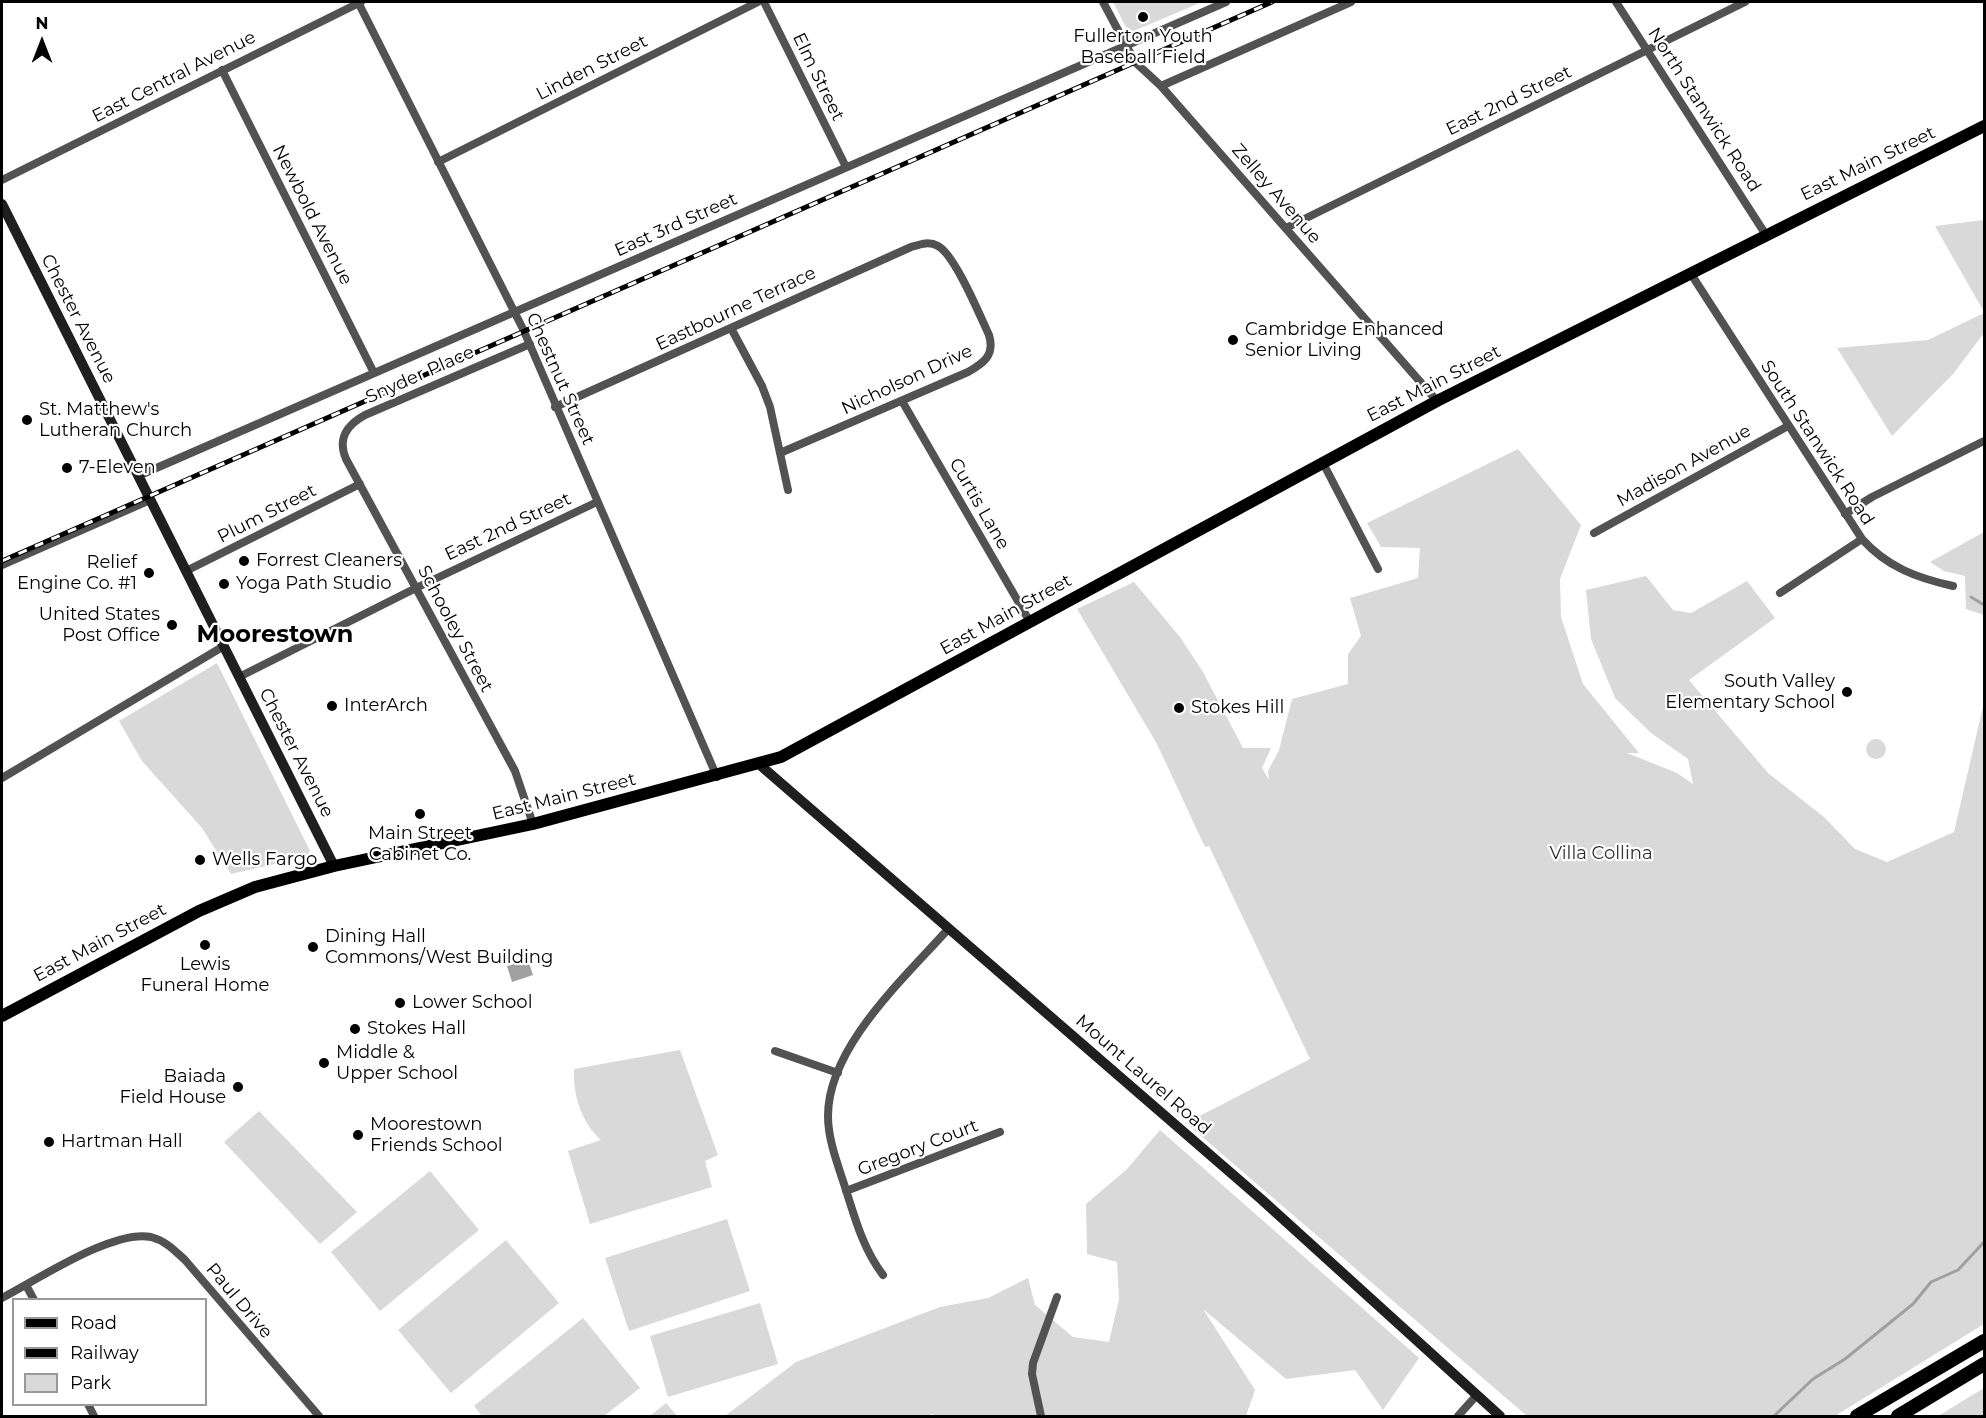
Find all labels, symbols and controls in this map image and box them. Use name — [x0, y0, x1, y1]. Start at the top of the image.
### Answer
marker: Fullerton Youth Baseball Field — [1136, 10, 1150, 24]
north arrow — [12, 12, 72, 72]
text: N — [36, 14, 48, 33]
street label: North Stanwick Road — [1643, 24, 1765, 196]
street label: East Central Avenue — [89, 26, 259, 128]
place label: Fullerton Youth Baseball Field — [1073, 26, 1213, 68]
street label: Elm Street — [787, 30, 849, 124]
street label: Linden Street — [533, 31, 651, 105]
street label: East 2nd Street — [1443, 61, 1575, 141]
street label: East Main Street — [1797, 122, 1939, 206]
street label: Zelley Avenue — [1227, 140, 1325, 248]
street label: Newbold Avenue — [267, 141, 357, 289]
street label: East 3rd Street — [611, 188, 741, 262]
street label: Chester Avenue — [36, 251, 120, 387]
street label: Eastbourne Terrace — [652, 262, 820, 356]
street label: Chestnut Street — [521, 309, 599, 449]
place label: Cambridge Enhanced Senior Living — [1245, 319, 1444, 362]
marker: Cambridge Enhanced Senior Living — [1226, 333, 1240, 347]
street label: Nicholson Drive — [838, 340, 976, 420]
street label: Snyder Place — [362, 341, 478, 409]
street label: East Main Street — [1363, 341, 1505, 427]
street label: South Stanwick Road — [1756, 356, 1878, 530]
place label: St. Matthew's Lutheran Church — [39, 399, 192, 442]
marker: St. Matthew's Lutheran Church — [20, 413, 34, 427]
street label: Madison Avenue — [1613, 420, 1755, 512]
street label: Curtis Lane — [944, 454, 1014, 554]
place label: 7-Eleven — [79, 457, 156, 479]
marker: 7-Eleven — [60, 461, 74, 475]
street label: Plum Street — [214, 480, 320, 548]
street label: East 2nd Street — [441, 488, 575, 566]
place label: Forrest Cleaners — [256, 550, 402, 572]
place label: Relief Engine Co. #1 — [17, 552, 137, 594]
marker: Forrest Cleaners — [237, 554, 251, 568]
street label: Schooley Street — [413, 562, 497, 696]
marker: Relief Engine Co. #1 — [142, 566, 156, 580]
street label: East Main Street — [936, 570, 1076, 660]
place label: Yoga Path Studio — [236, 573, 392, 595]
marker: Yoga Path Studio — [217, 577, 231, 591]
place label: United States Post Office — [39, 604, 160, 646]
marker: United States Post Office — [165, 618, 179, 632]
district label: Moorestown — [197, 621, 353, 649]
place label: South Valley Elementary School — [1665, 671, 1835, 714]
street label: Chester Avenue — [254, 685, 338, 821]
marker: South Valley Elementary School — [1840, 685, 1854, 699]
place label: InterArch — [344, 695, 428, 717]
place label: Stokes Hill — [1191, 697, 1284, 719]
marker: InterArch — [325, 699, 339, 713]
marker: Stokes Hill — [1172, 701, 1186, 715]
street label: East Main Street — [490, 769, 638, 825]
marker: Main Street Cabinet Co. — [413, 807, 427, 821]
place label: Main Street Cabinet Co. — [368, 823, 472, 866]
park label: Villa Collina — [1549, 843, 1653, 865]
place label: Wells Fargo — [212, 849, 317, 871]
marker: Wells Fargo — [193, 853, 207, 867]
street label: East Main Street — [30, 899, 170, 987]
place label: Dining Hall Commons/West Building — [325, 926, 553, 968]
marker: Lewis Funeral Home — [198, 938, 212, 952]
marker: Dining Hall Commons/West Building — [306, 940, 320, 954]
place label: Lewis Funeral Home — [141, 954, 269, 996]
place label: Lower School — [412, 992, 532, 1014]
marker: Lower School — [393, 996, 407, 1010]
street label: Mount Laurel Road — [1071, 1010, 1215, 1140]
place label: Stokes Hall — [367, 1018, 466, 1040]
marker: Stokes Hall — [348, 1022, 362, 1036]
place label: Middle & Upper School — [336, 1042, 458, 1084]
marker: Middle & Upper School — [317, 1056, 331, 1070]
place label: Baiada Field House — [119, 1066, 226, 1108]
marker: Baiada Field House — [231, 1080, 245, 1094]
place label: Moorestown Friends School — [370, 1114, 503, 1156]
street label: Gregory Court — [855, 1115, 981, 1181]
marker: Moorestown Friends School — [351, 1128, 365, 1142]
place label: Hartman Hall — [61, 1131, 183, 1153]
marker: Hartman Hall — [42, 1135, 56, 1149]
street label: Paul Drive — [201, 1259, 277, 1343]
legend — [12, 1298, 207, 1406]
text: Road — [70, 1312, 117, 1334]
text: Railway — [70, 1342, 139, 1364]
text: Park — [70, 1372, 111, 1394]

